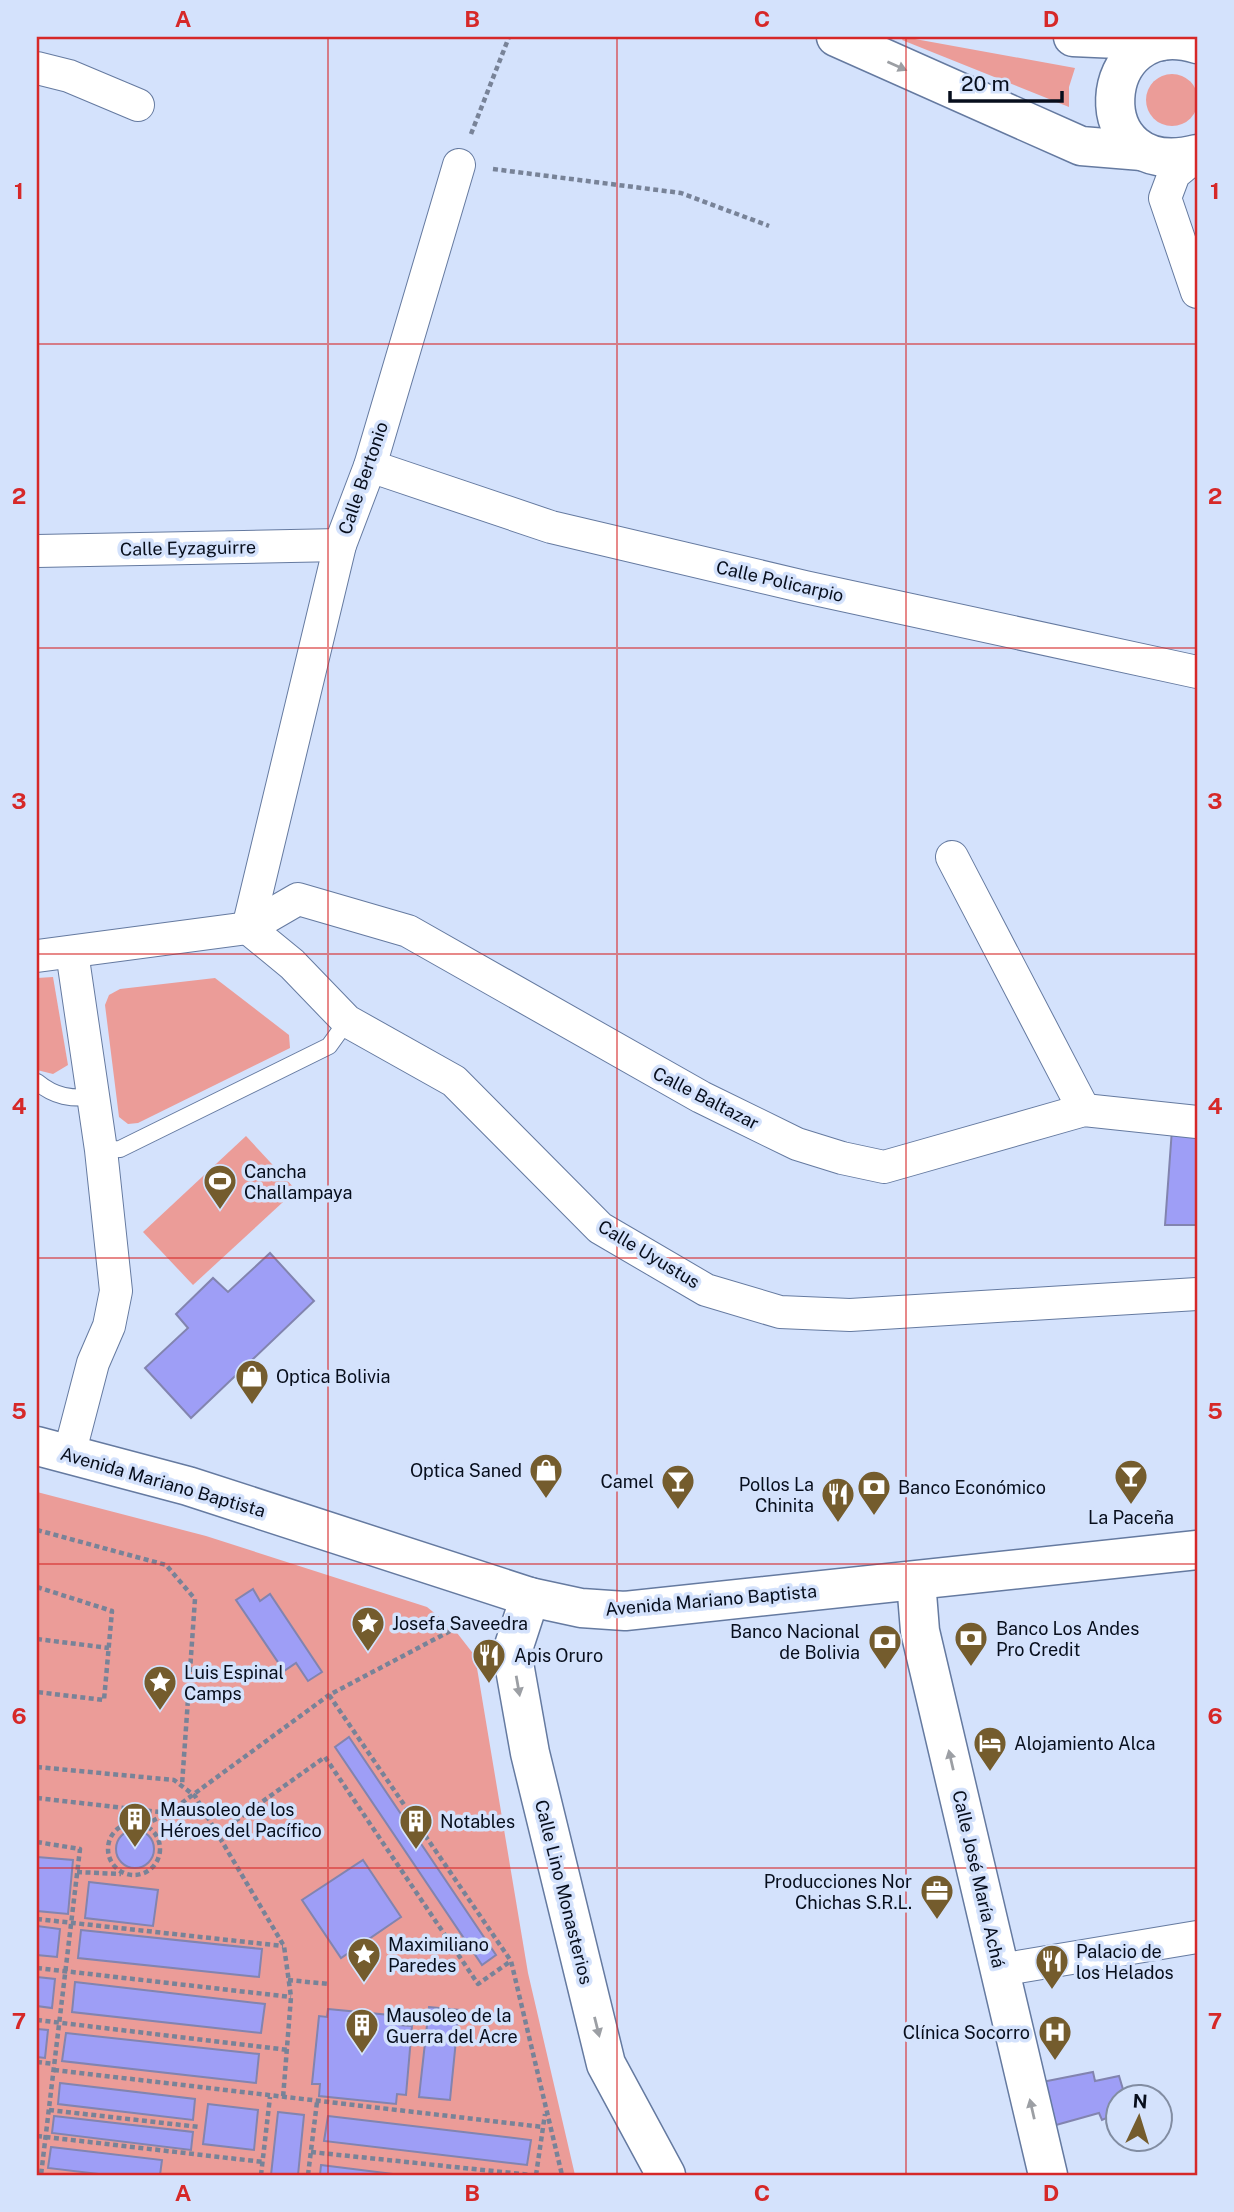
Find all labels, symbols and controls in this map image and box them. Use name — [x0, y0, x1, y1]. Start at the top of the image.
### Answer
text: A — [175, 5, 192, 32]
text: B — [464, 5, 480, 32]
text: C — [754, 5, 770, 32]
text: D — [1043, 5, 1059, 32]
one-way arrow — [887, 60, 907, 72]
scale bar — [950, 60, 1062, 104]
text: 20 m — [961, 71, 1010, 96]
text: 1 — [14, 177, 24, 204]
text: 1 — [1210, 177, 1220, 204]
street label: Calle Bertonio — [334, 419, 392, 537]
text: 2 — [12, 482, 26, 509]
text: 2 — [1208, 482, 1222, 509]
street label: Calle Eyzaguirre — [120, 536, 256, 560]
street label: Calle Policarpio — [714, 556, 846, 606]
text: 3 — [11, 787, 27, 814]
text: 3 — [1207, 787, 1223, 814]
street label: Calle Baltazar — [649, 1062, 763, 1134]
text: 4 — [11, 1092, 27, 1119]
text: 4 — [1207, 1092, 1223, 1119]
place label: Cancha Challampaya — [244, 1161, 352, 1203]
sports icon: Cancha Challampaya — [201, 1162, 239, 1211]
street label: Calle Uyustus — [594, 1215, 704, 1293]
shop icon: Optica Bolivia — [233, 1357, 271, 1406]
place label: Optica Bolivia — [276, 1366, 390, 1387]
text: 5 — [11, 1397, 27, 1424]
text: 5 — [1207, 1397, 1223, 1424]
street label: Avenida Mariano Baptista — [58, 1443, 268, 1521]
shop icon: Optica Saned — [527, 1451, 565, 1500]
bar icon: La Paceña — [1112, 1457, 1150, 1506]
place label: Optica Saned — [410, 1460, 522, 1481]
bar icon: Camel — [659, 1462, 697, 1511]
bank icon: Banco Económico — [855, 1468, 893, 1517]
place label: Camel — [601, 1471, 654, 1492]
place label: Pollos La Chinita — [739, 1474, 814, 1516]
restaurant icon: Pollos La Chinita — [819, 1475, 857, 1524]
place label: Banco Económico — [898, 1477, 1046, 1498]
place label: La Paceña — [1088, 1507, 1174, 1528]
street label: Avenida Mariano Baptista — [604, 1580, 818, 1620]
place icon: Josefa Saveedra — [349, 1604, 387, 1653]
place label: Josefa Saveedra — [392, 1613, 528, 1634]
place label: Banco Los Andes Pro Credit — [996, 1618, 1139, 1660]
bank icon: Banco Los Andes Pro Credit — [952, 1619, 990, 1668]
place label: Banco Nacional de Bolivia — [730, 1621, 860, 1663]
bank icon: Banco Nacional de Bolivia — [866, 1622, 904, 1671]
restaurant icon: Apis Oruro — [470, 1636, 508, 1685]
place label: Apis Oruro — [514, 1645, 603, 1666]
place label: Luis Espinal Camps — [184, 1662, 284, 1704]
place icon: Luis Espinal Camps — [141, 1663, 179, 1712]
one-way arrow — [513, 1675, 524, 1697]
text: 6 — [11, 1702, 27, 1729]
text: 6 — [1207, 1702, 1223, 1729]
hotel icon: Alojamiento Alca — [971, 1724, 1009, 1773]
place label: Alojamiento Alca — [1014, 1733, 1155, 1754]
one-way arrow — [945, 1749, 956, 1771]
street label: Calle José María Achá — [948, 1788, 1010, 1970]
street label: Calle Lino Monasterios — [531, 1798, 597, 1986]
place label: Mausoleo de los Héroes del Pacífico — [160, 1799, 322, 1841]
building icon: Mausoleo de los Héroes del Pacífico — [116, 1800, 154, 1849]
building icon: Notables — [397, 1802, 435, 1851]
place label: Notables — [440, 1811, 515, 1832]
place label: Producciones Nor Chichas S.R.L. — [764, 1871, 912, 1913]
office icon: Producciones Nor Chichas S.R.L. — [918, 1872, 956, 1921]
place label: Maximiliano Paredes — [388, 1934, 489, 1976]
place icon: Maximiliano Paredes — [345, 1935, 383, 1984]
place label: Palacio de los Helados — [1076, 1941, 1174, 1983]
restaurant icon: Palacio de los Helados — [1033, 1942, 1071, 1991]
place label: Mausoleo de la Guerra del Acre — [386, 2005, 518, 2047]
building icon: Mausoleo de la Guerra del Acre — [343, 2006, 381, 2055]
text: 7 — [12, 2007, 26, 2034]
text: 7 — [1208, 2007, 1222, 2034]
hospital icon: Clínica Socorro — [1036, 2013, 1074, 2062]
one-way arrow — [592, 2016, 603, 2038]
place label: Clínica Socorro — [903, 2022, 1030, 2043]
north arrow — [1104, 2082, 1174, 2152]
text: N — [1132, 2090, 1148, 2113]
one-way arrow — [1026, 2098, 1037, 2120]
text: A — [175, 2179, 192, 2206]
text: B — [464, 2179, 480, 2206]
text: C — [754, 2179, 770, 2206]
text: D — [1043, 2179, 1059, 2206]

